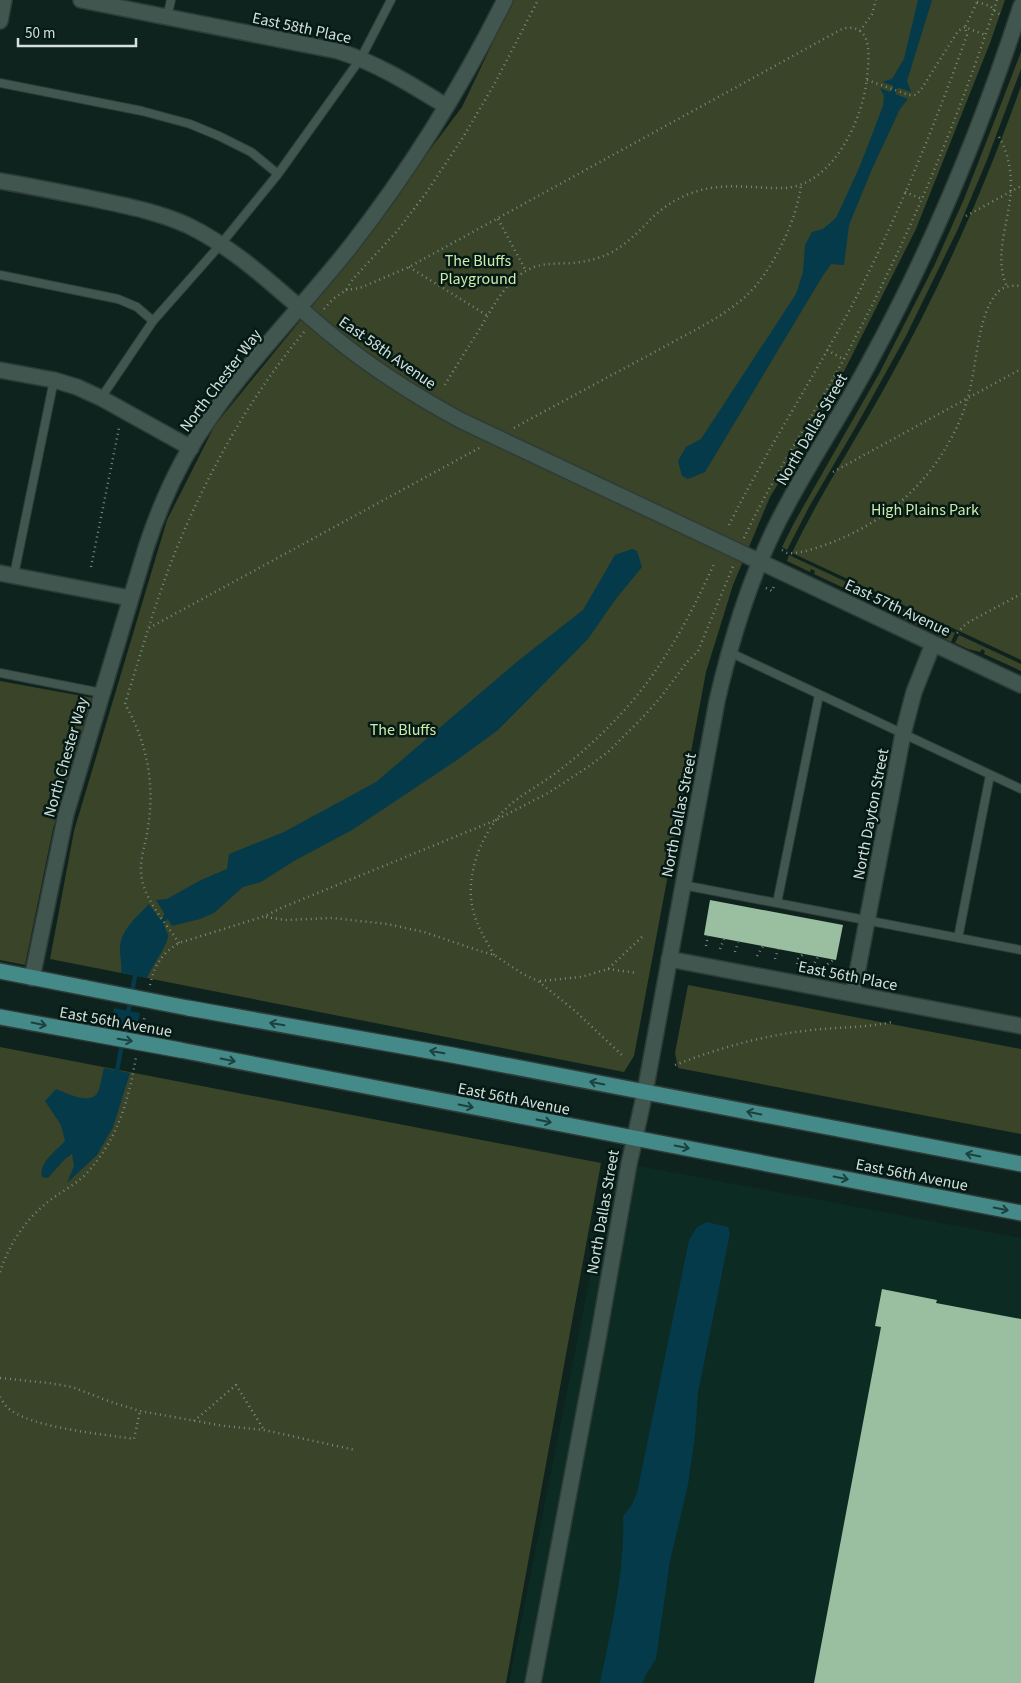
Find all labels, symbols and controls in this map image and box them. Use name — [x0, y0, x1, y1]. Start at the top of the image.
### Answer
street label: East 58th Place — [250, 7, 353, 49]
scale bar — [18, 15, 135, 47]
text: 50 m — [25, 23, 55, 44]
park label: The Bluffs Playground — [439, 250, 517, 290]
street label: East 58th Avenue — [334, 311, 440, 395]
street label: North Chester Way — [175, 324, 267, 437]
street label: North Dallas Street — [771, 369, 853, 490]
park label: High Plains Park — [871, 499, 979, 521]
street label: East 57th Avenue — [841, 574, 954, 642]
street label: North Chester Way — [38, 694, 94, 820]
park label: The Bluffs — [370, 719, 437, 741]
street label: North Dayton Street — [847, 746, 895, 882]
street label: North Dallas Street — [656, 751, 702, 879]
street label: East 56th Place — [796, 956, 899, 996]
street label: East 56th Avenue — [58, 1001, 174, 1043]
one-way arrow — [270, 1018, 286, 1028]
one-way arrow — [30, 1020, 46, 1029]
one-way arrow — [117, 1036, 133, 1045]
one-way arrow — [430, 1047, 446, 1056]
one-way arrow — [220, 1055, 236, 1065]
street label: East 56th Avenue — [456, 1077, 572, 1121]
one-way arrow — [589, 1077, 605, 1087]
one-way arrow — [457, 1102, 473, 1111]
one-way arrow — [747, 1107, 763, 1117]
one-way arrow — [535, 1117, 551, 1126]
one-way arrow — [673, 1143, 689, 1153]
street label: North Dallas Street — [581, 1148, 625, 1276]
one-way arrow — [966, 1150, 982, 1159]
street label: East 56th Avenue — [854, 1153, 970, 1197]
one-way arrow — [833, 1174, 849, 1184]
one-way arrow — [993, 1205, 1009, 1214]

